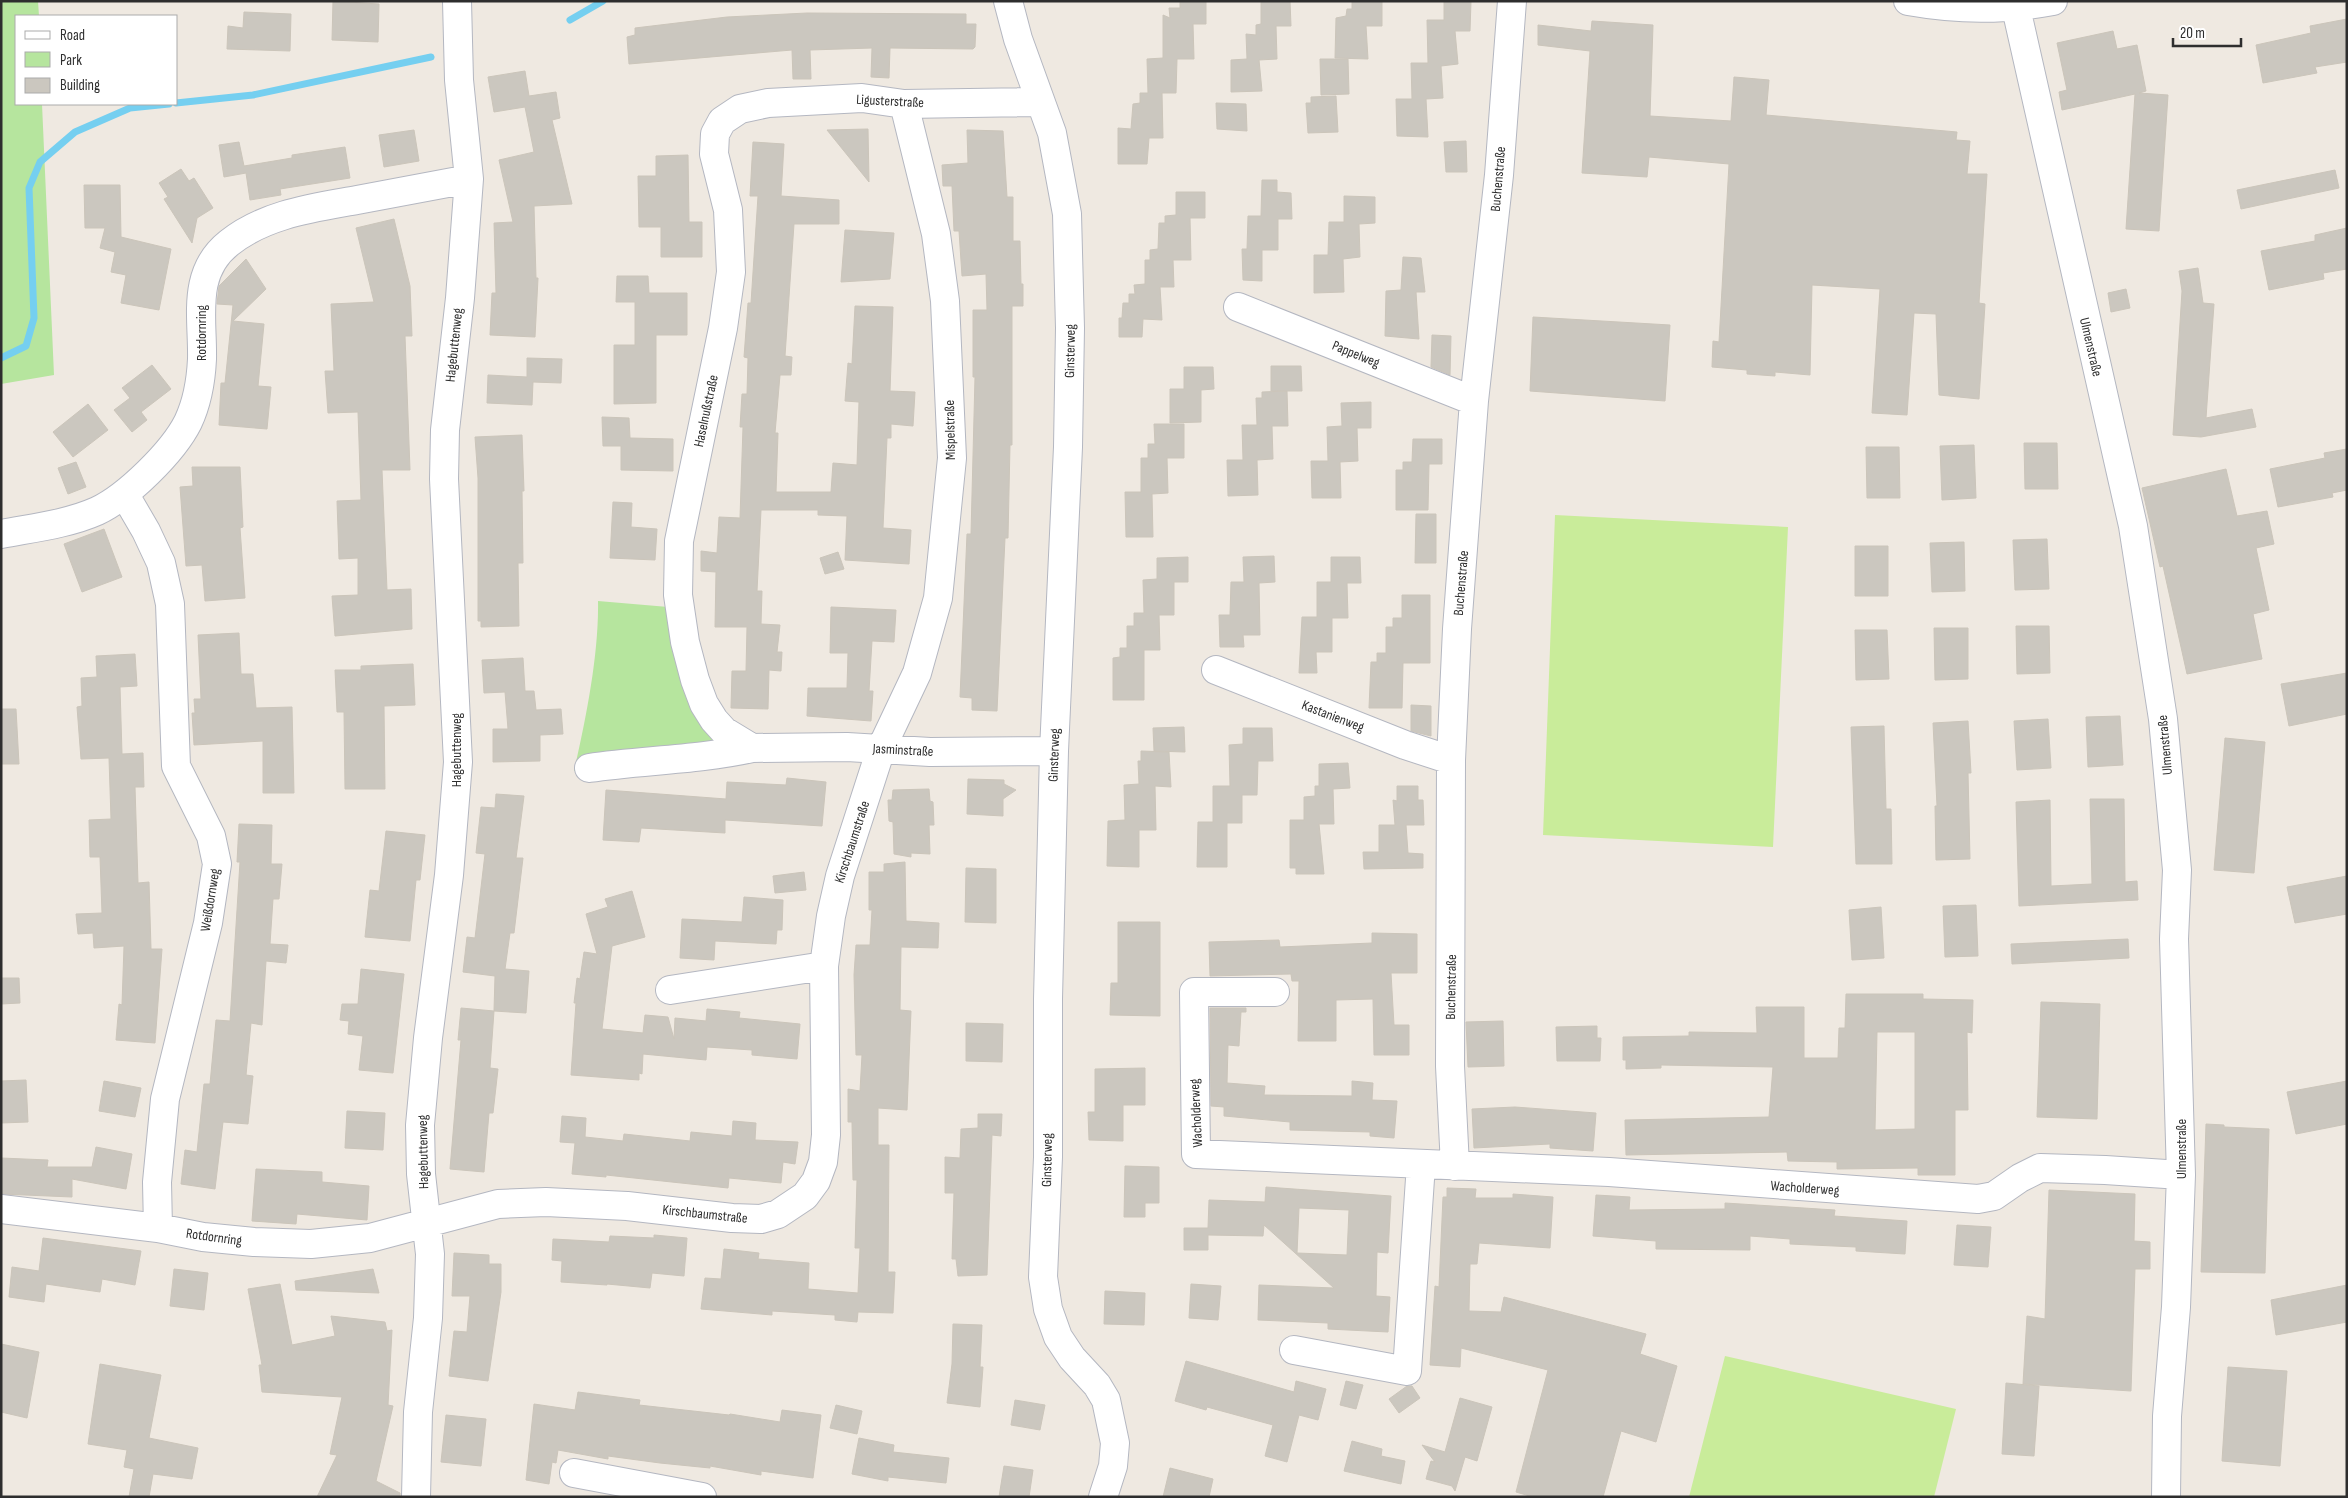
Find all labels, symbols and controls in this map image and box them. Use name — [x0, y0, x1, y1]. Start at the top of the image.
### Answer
legend — [15, 15, 178, 105]
scale bar — [2173, 15, 2240, 47]
text: 20 m — [2180, 24, 2205, 43]
text: Road — [60, 26, 85, 45]
text: Park — [60, 51, 82, 70]
text: Building — [60, 76, 100, 95]
street label: Ligusterstraße — [856, 91, 924, 111]
street label: Buchenstraße — [1487, 146, 1509, 212]
street label: Rotdornring — [193, 305, 210, 361]
street label: Hagebuttenweg — [442, 307, 466, 383]
street label: Ulmenstraße — [2076, 316, 2106, 378]
street label: Ginsterweg — [1061, 324, 1079, 378]
street label: Pappelweg — [1330, 337, 1383, 371]
street label: Haselnußstraße — [690, 373, 722, 449]
street label: Mispelstraße — [941, 400, 959, 460]
street label: Buchenstraße — [1450, 550, 1472, 616]
street label: Kastanienweg — [1299, 696, 1367, 736]
street label: Hagebuttenweg — [448, 712, 465, 787]
street label: Ulmenstraße — [2154, 714, 2176, 776]
street label: Ginsterweg — [1045, 727, 1063, 782]
street label: Jasminstraße — [871, 740, 934, 760]
street label: Kirschbaumstraße — [831, 799, 873, 885]
street label: Weißdornweg — [197, 867, 223, 933]
street label: Buchenstraße — [1442, 954, 1460, 1020]
street label: Wacholderweg — [1186, 1078, 1206, 1148]
street label: Hagebuttenweg — [414, 1114, 432, 1189]
street label: Ulmenstraße — [2173, 1119, 2190, 1179]
street label: Ginsterweg — [1038, 1133, 1056, 1187]
street label: Wacholderweg — [1770, 1177, 1840, 1199]
street label: Kirschbaumstraße — [662, 1201, 748, 1227]
street label: Rotdornring — [185, 1225, 243, 1249]

